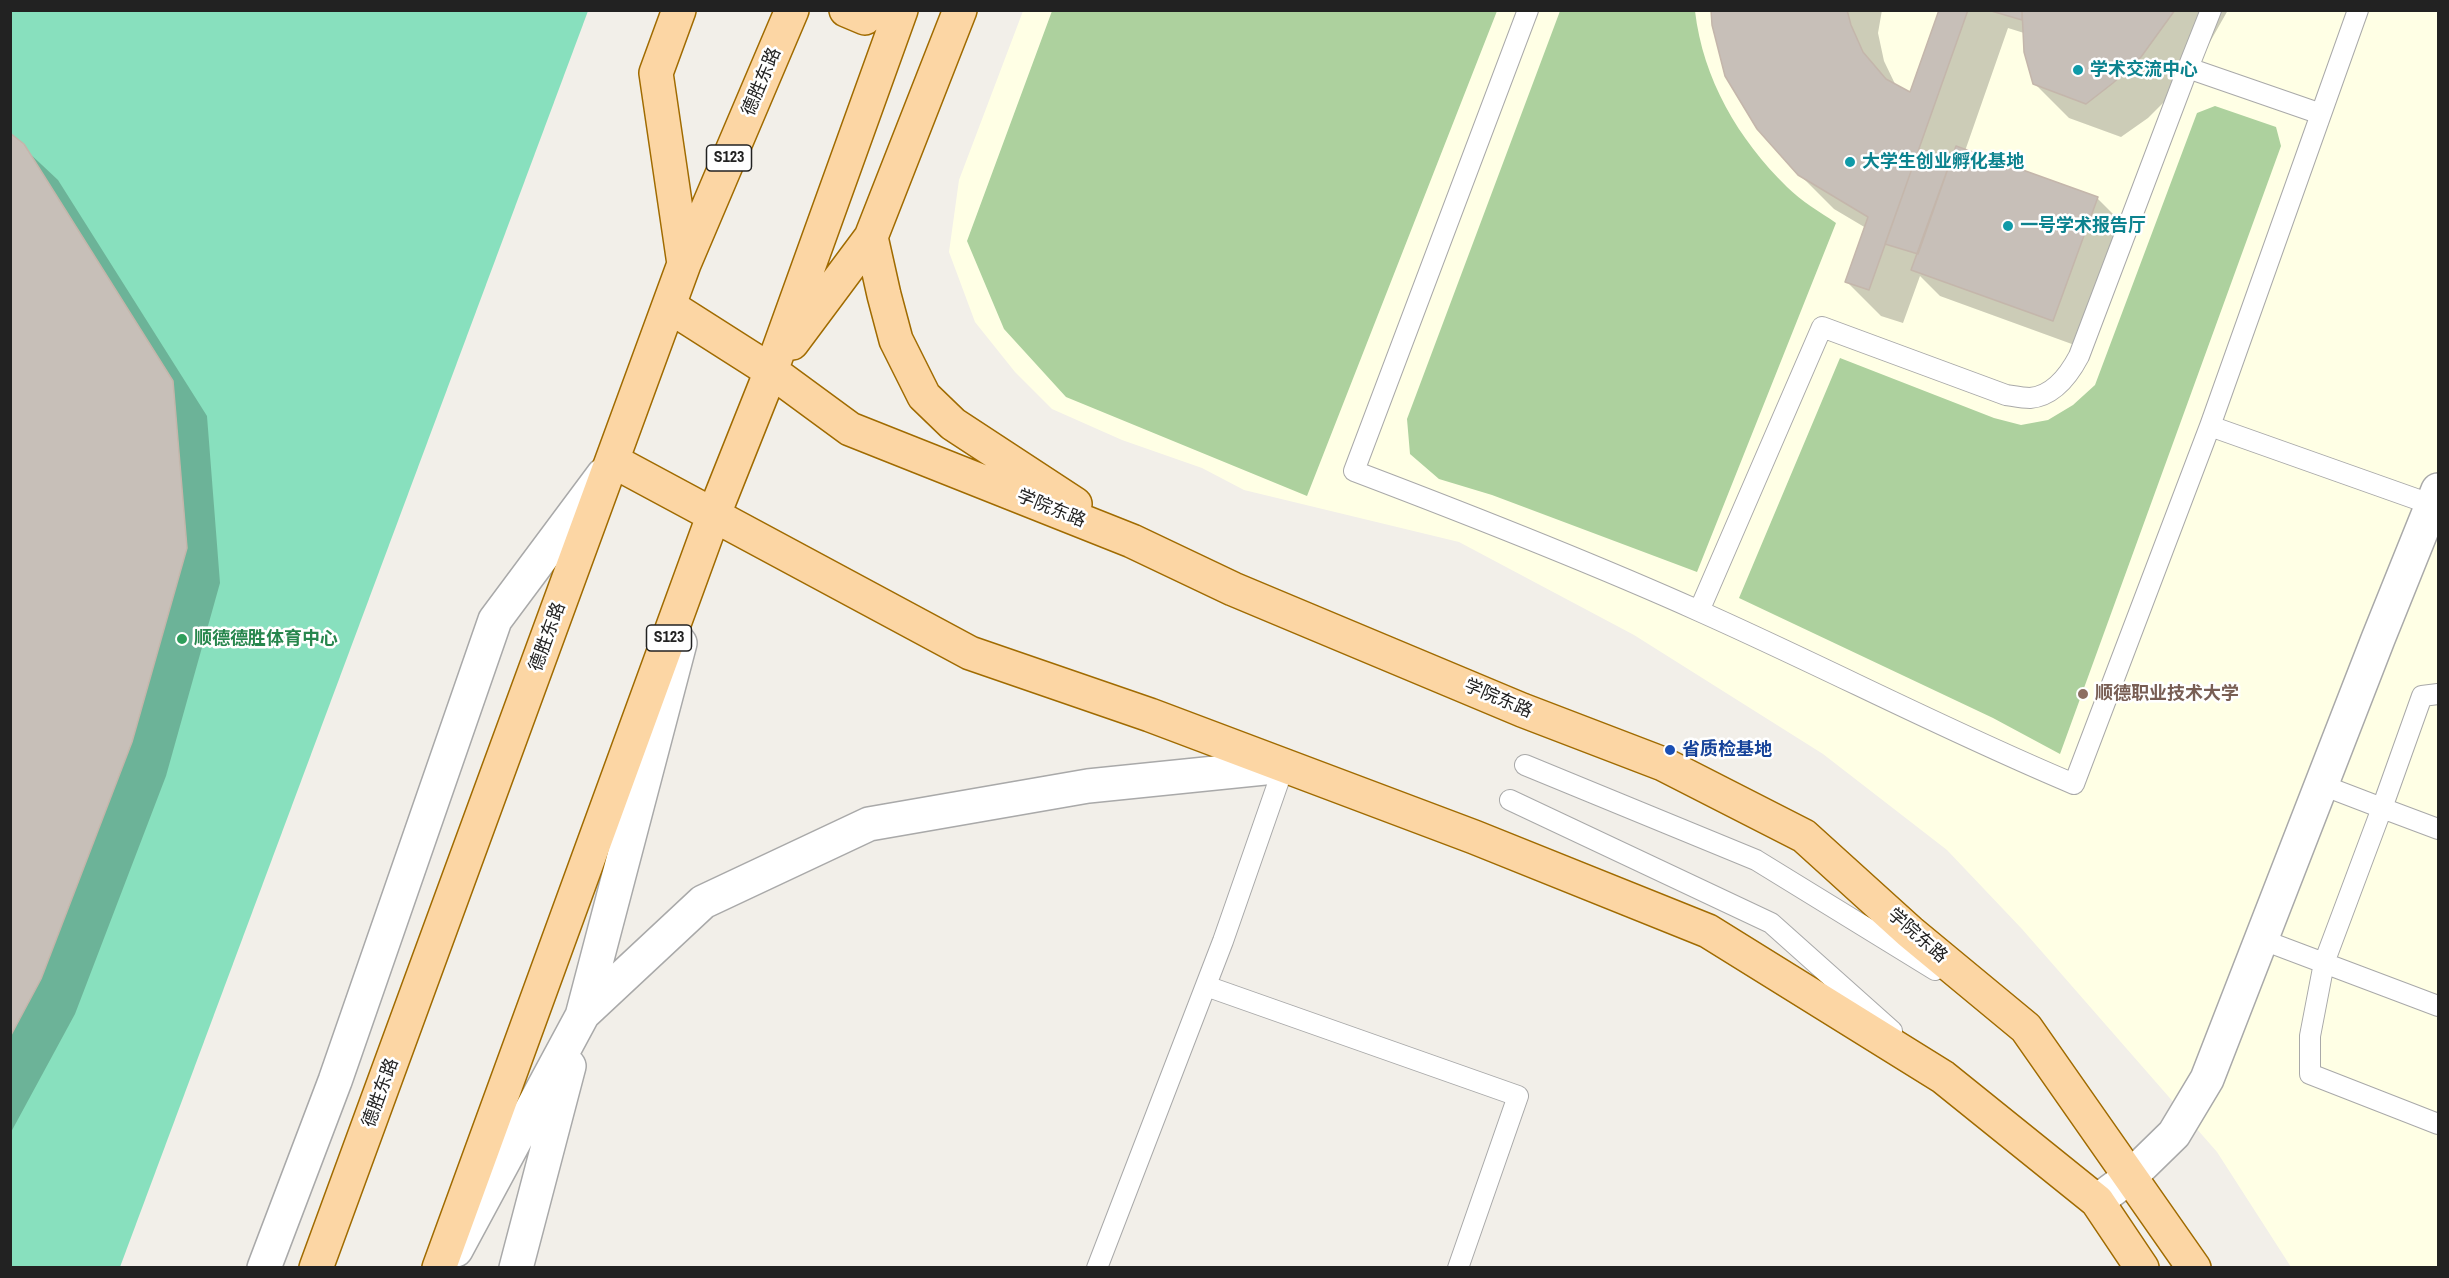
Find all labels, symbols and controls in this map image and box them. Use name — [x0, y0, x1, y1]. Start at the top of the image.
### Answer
street label: 德胜东路 — [738, 45, 786, 119]
place label: 学术交流中心 — [2090, 59, 2198, 81]
marker: 学术交流中心 — [2071, 63, 2085, 77]
road number: S123 — [706, 145, 752, 171]
place label: 大学生创业孵化基地 — [1862, 151, 2024, 173]
marker: 大学生创业孵化基地 — [1843, 155, 1857, 169]
place label: 一号学术报告厅 — [2020, 215, 2146, 237]
marker: 一号学术报告厅 — [2001, 219, 2015, 233]
street label: 学院东路 — [1014, 486, 1088, 532]
street label: 德胜东路 — [526, 599, 570, 675]
road number: S123 — [646, 625, 692, 651]
place label: 顺德德胜体育中心 — [194, 628, 338, 650]
marker: 顺德德胜体育中心 — [175, 632, 189, 646]
street label: 学院东路 — [1461, 675, 1535, 723]
place label: 顺德职业技术大学 — [2095, 683, 2239, 705]
marker: 顺德职业技术大学 — [2076, 687, 2090, 701]
place label: 省质检基地 — [1682, 739, 1772, 761]
marker: 省质检基地 — [1663, 743, 1677, 757]
street label: 学院东路 — [1883, 904, 1951, 968]
street label: 德胜东路 — [359, 1055, 403, 1131]

